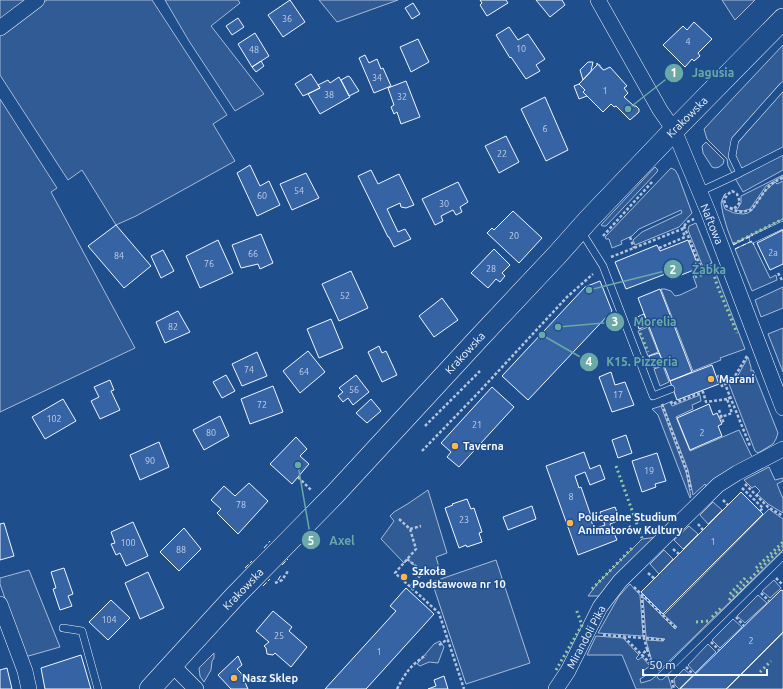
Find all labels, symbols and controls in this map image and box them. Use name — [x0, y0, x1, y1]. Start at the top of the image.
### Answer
house number: 36 — [282, 14, 292, 24]
house number: 4 — [685, 37, 691, 47]
house number: 10 — [516, 44, 526, 54]
house number: 48 — [249, 45, 259, 55]
callout: Jagusia — [664, 61, 742, 85]
text: 1 — [671, 66, 677, 79]
text: Jagusia — [692, 66, 734, 79]
house number: 34 — [372, 73, 382, 83]
house number: 1 — [602, 86, 608, 96]
house number: 38 — [324, 90, 334, 100]
house number: 32 — [397, 92, 407, 102]
street label: Krakowska — [664, 94, 710, 140]
house number: 6 — [542, 124, 548, 134]
house number: 22 — [497, 149, 507, 159]
house number: 54 — [294, 186, 304, 196]
house number: 60 — [257, 191, 267, 201]
house number: 30 — [439, 199, 449, 209]
street label: Naftowa — [698, 202, 726, 246]
house number: 20 — [509, 231, 519, 241]
house number: 2a — [768, 248, 778, 258]
house number: 66 — [248, 249, 258, 259]
house number: 84 — [114, 251, 124, 261]
callout: Żabka — [663, 257, 734, 281]
house number: 76 — [204, 259, 214, 269]
text: Żabka — [692, 262, 726, 276]
text: 2 — [670, 263, 677, 276]
house number: 28 — [486, 264, 496, 274]
house number: 52 — [340, 291, 350, 301]
callout: Morelia — [605, 310, 685, 334]
text: 3 — [612, 315, 618, 328]
text: Morelia — [633, 315, 677, 328]
house number: 82 — [168, 322, 178, 332]
street label: Krakowska — [443, 330, 487, 376]
callout: K15. Pizzeria — [579, 350, 686, 374]
text: 4 — [586, 355, 593, 368]
text: K15. Pizzeria — [606, 355, 678, 368]
house number: 74 — [244, 365, 254, 375]
house number: 64 — [299, 367, 309, 377]
place label: Marani — [719, 373, 755, 385]
marker: Marani — [706, 374, 716, 384]
house number: 56 — [349, 385, 359, 395]
house number: 17 — [613, 390, 623, 400]
house number: 72 — [257, 400, 267, 410]
house number: 102 — [46, 414, 62, 424]
house number: 21 — [472, 420, 482, 430]
house number: 80 — [206, 428, 216, 438]
house number: 2 — [699, 428, 705, 438]
place label: Taverna — [463, 440, 504, 452]
marker: Taverna — [450, 441, 460, 451]
house number: 90 — [145, 456, 155, 466]
house number: 19 — [644, 466, 654, 476]
house number: 8 — [568, 492, 574, 502]
house number: 78 — [236, 500, 246, 510]
place label: Policealne Studium Animatorów Kultury — [578, 511, 683, 536]
house number: 23 — [459, 515, 469, 525]
marker: Policealne Studium Animatorów Kultury — [565, 518, 575, 528]
callout: Axel — [301, 528, 363, 552]
text: 5 — [308, 534, 315, 547]
text: Axel — [329, 534, 355, 547]
house number: 1 — [710, 537, 716, 547]
house number: 100 — [120, 538, 136, 548]
house number: 88 — [176, 545, 186, 555]
place label: Szkoła Podstawowa nr 10 — [412, 565, 506, 590]
street label: Krakowska — [220, 566, 266, 612]
marker: Szkoła Podstawowa nr 10 — [399, 572, 409, 582]
street label: Mirandoli Pika — [564, 603, 608, 671]
house number: 104 — [101, 615, 117, 625]
house number: 25 — [274, 631, 284, 641]
house number: 2 — [748, 636, 754, 646]
house number: 1 — [376, 647, 382, 657]
scale bar — [643, 651, 767, 677]
text: 50 m — [649, 658, 676, 671]
place label: Nasz Sklep — [242, 672, 298, 684]
marker: Nasz Sklep — [229, 673, 239, 683]

